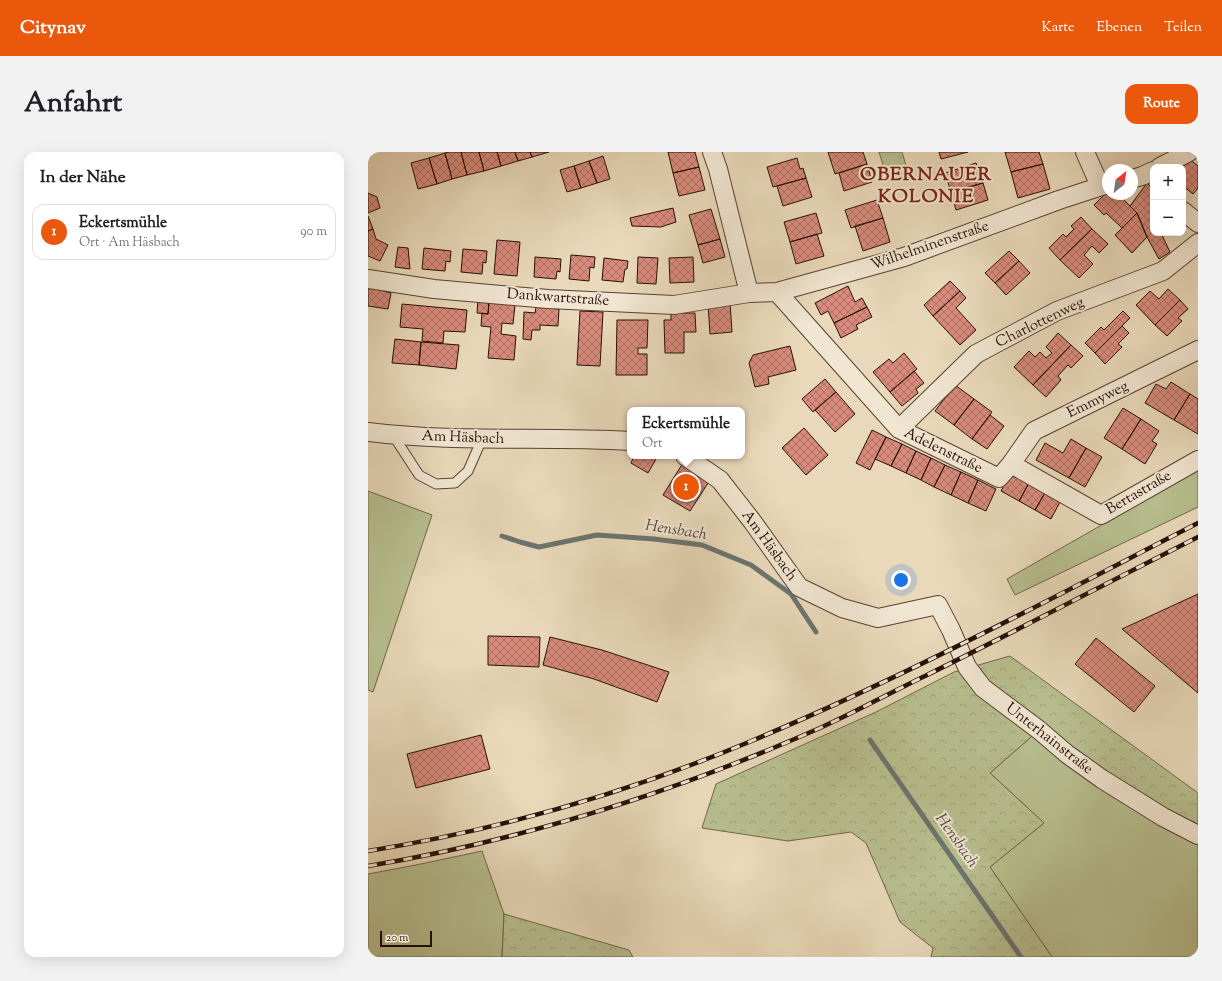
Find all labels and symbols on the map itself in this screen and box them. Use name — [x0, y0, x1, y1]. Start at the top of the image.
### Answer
district label: OBERNAUER KOLONIE — [860, 162, 992, 211]
north arrow — [1102, 164, 1138, 200]
street label: Wilhelminenstraße — [868, 216, 992, 276]
street label: Dankwartstraße — [506, 284, 610, 312]
street label: Charlottenweg — [992, 292, 1088, 354]
street label: Emmyweg — [1064, 376, 1132, 424]
street label: Adelenstraße — [900, 423, 986, 479]
street label: Am Häsbach — [421, 426, 505, 450]
street label: Bertastraße — [1102, 466, 1176, 520]
pin: 1 — [673, 472, 699, 502]
street label: Am Häsbach — [736, 506, 802, 586]
water label: Hensbach — [644, 515, 709, 547]
your location — [891, 570, 911, 590]
street label: Unterhainstraße — [1001, 698, 1097, 780]
water label: Hensbach — [929, 809, 983, 873]
scale bar — [380, 929, 432, 948]

